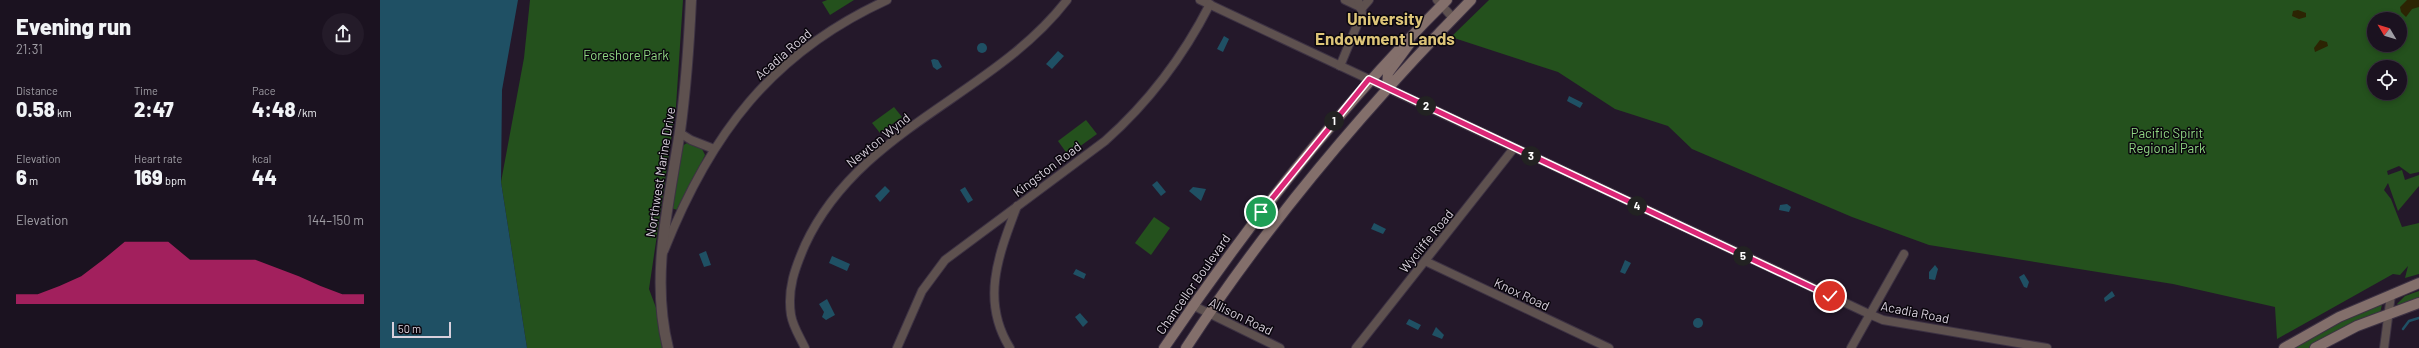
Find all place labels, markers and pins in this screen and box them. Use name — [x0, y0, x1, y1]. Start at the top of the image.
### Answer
pin: 2 — [1416, 96, 1436, 116]
pin: 1 — [1324, 111, 1344, 131]
pin: 3 — [1521, 146, 1541, 166]
pin — [1244, 195, 1278, 229]
pin: 4 — [1627, 196, 1647, 216]
pin: 5 — [1733, 246, 1753, 266]
pin — [1813, 279, 1847, 313]

